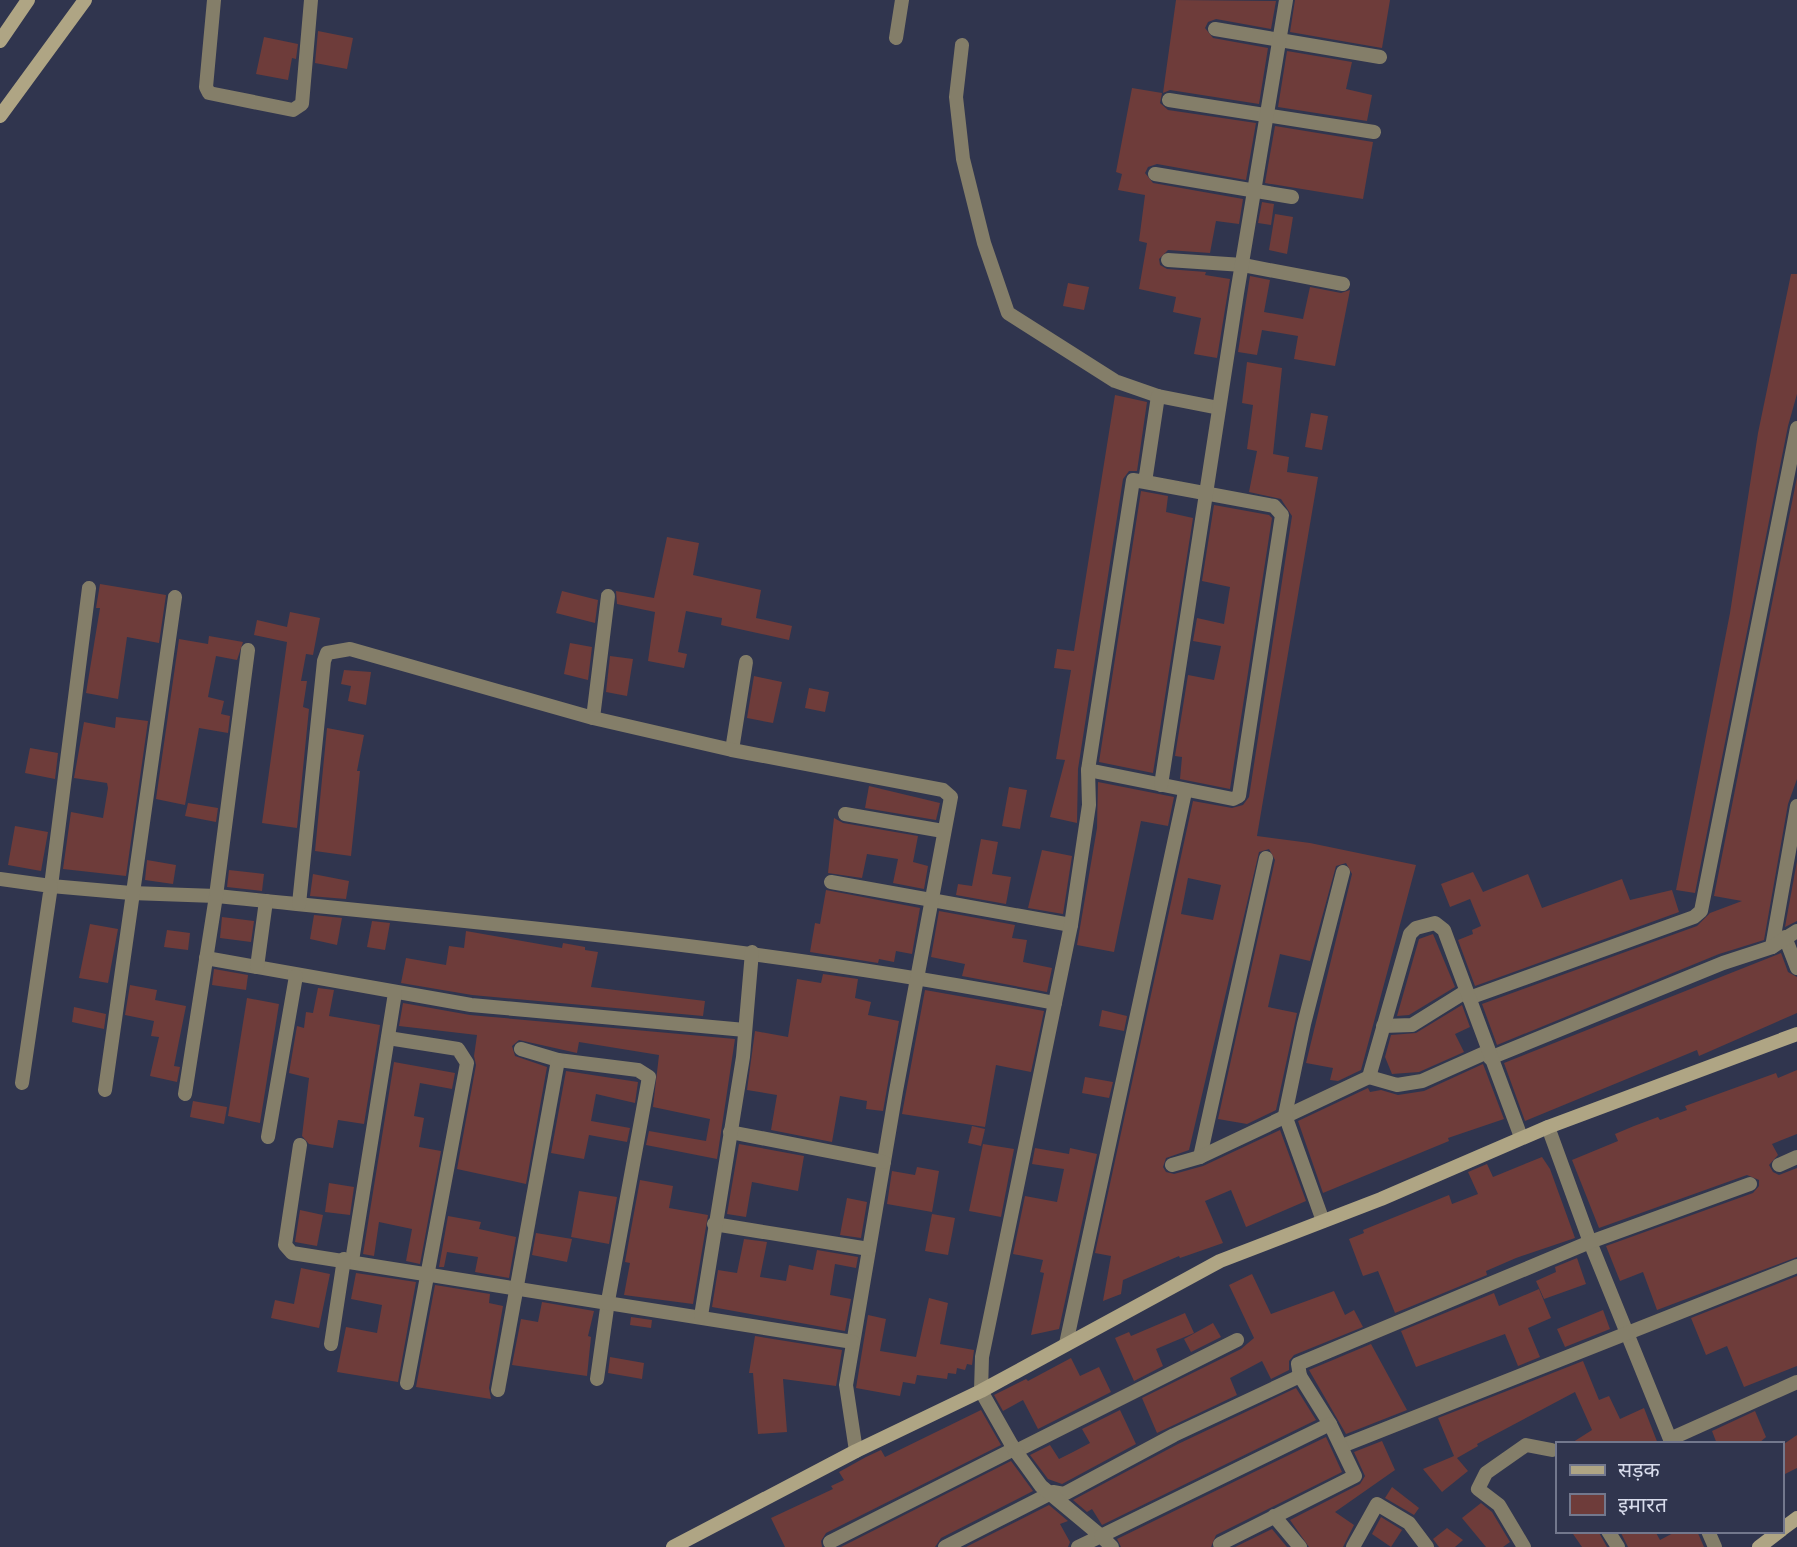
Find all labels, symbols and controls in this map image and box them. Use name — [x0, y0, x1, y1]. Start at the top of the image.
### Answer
legend — [1556, 1442, 1783, 1533]
text: सड़क — [1618, 1460, 1660, 1481]
text: इमारत — [1618, 1495, 1668, 1516]

